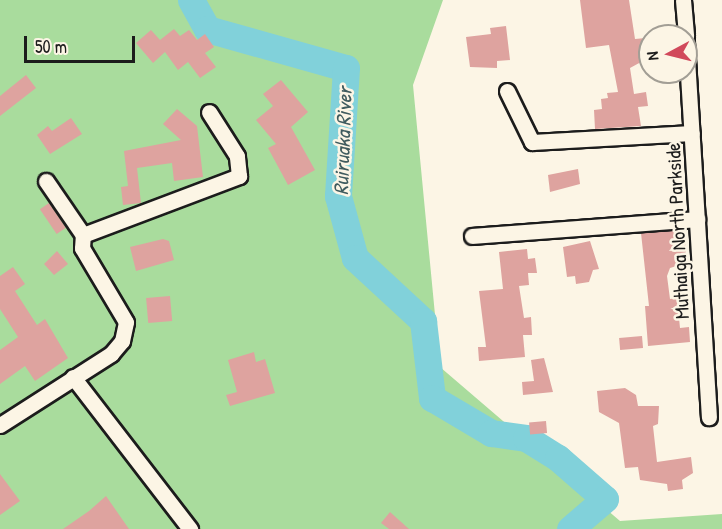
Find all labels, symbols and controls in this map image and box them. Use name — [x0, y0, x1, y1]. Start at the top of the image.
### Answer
scale bar — [27, 24, 138, 62]
north arrow — [638, 24, 698, 84]
text: 50 m — [35, 34, 67, 59]
text: N — [641, 50, 664, 62]
water label: Ruiruaka River — [329, 86, 357, 196]
street label: Muthaiga North Parkside — [660, 142, 694, 320]

